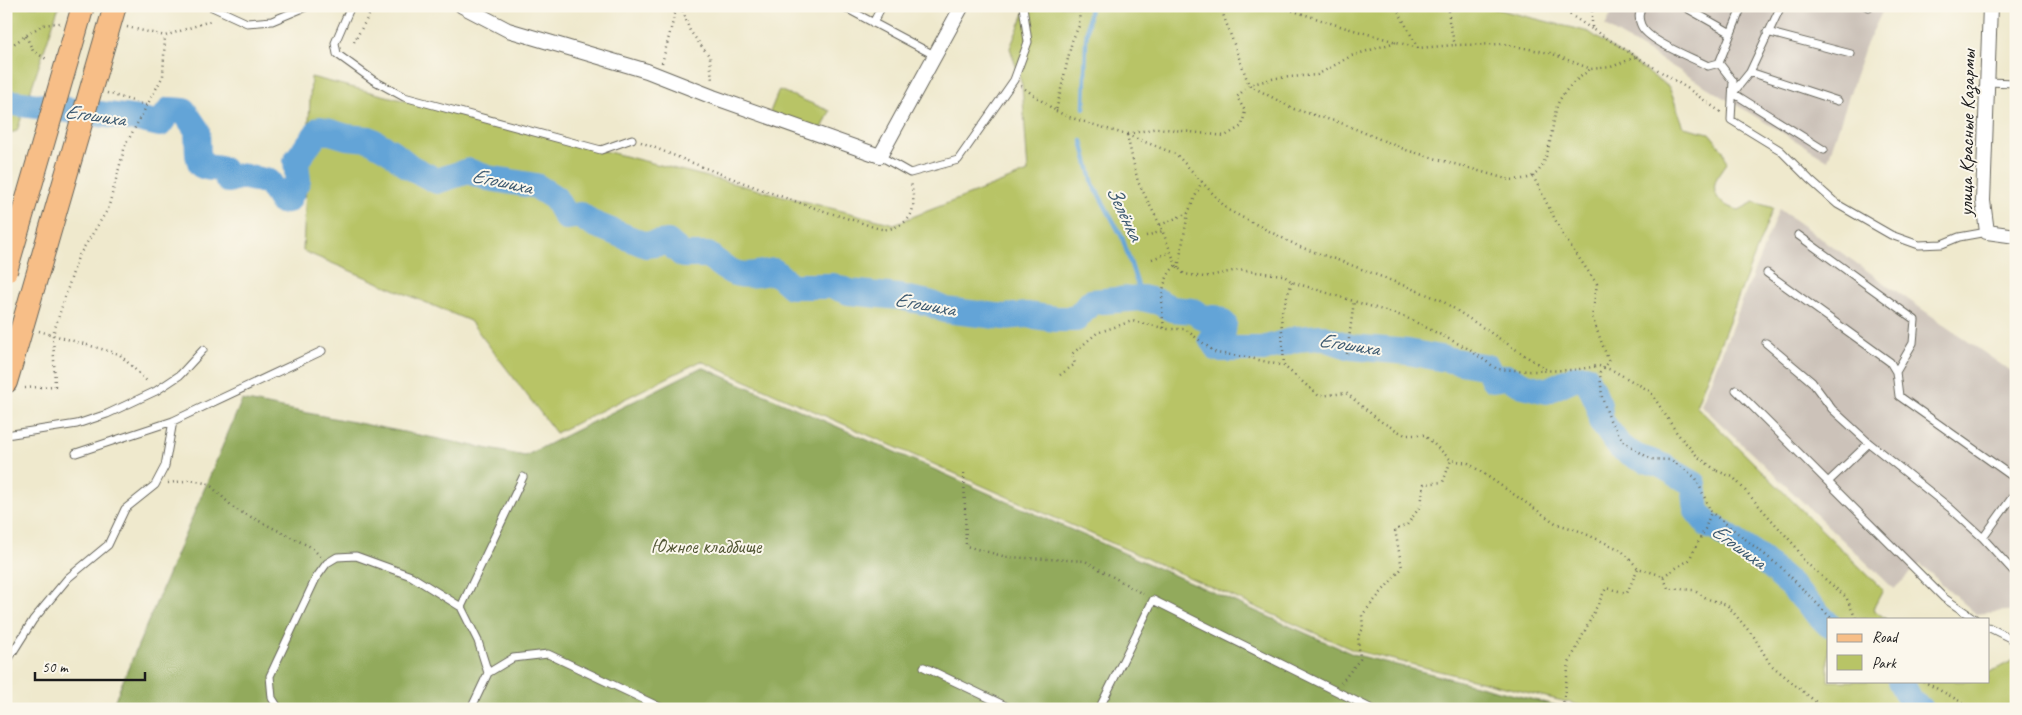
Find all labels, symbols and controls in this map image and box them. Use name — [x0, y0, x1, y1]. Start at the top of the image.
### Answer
street label: улица Красные Казармы — [1953, 48, 1982, 218]
water label: Егошиха — [63, 98, 129, 132]
water label: Егошиха — [470, 162, 537, 201]
water label: Зелёнка — [1101, 181, 1150, 246]
water label: Егошиха — [893, 286, 960, 322]
water label: Егошиха — [1317, 326, 1383, 362]
water label: Егошиха — [1707, 518, 1773, 576]
park label: Южное кладбище — [651, 534, 763, 559]
legend — [1827, 618, 1990, 682]
text: Road — [1872, 628, 1899, 647]
scale bar — [35, 650, 145, 682]
text: Park — [1872, 654, 1897, 673]
text: 50 m — [42, 658, 69, 677]

